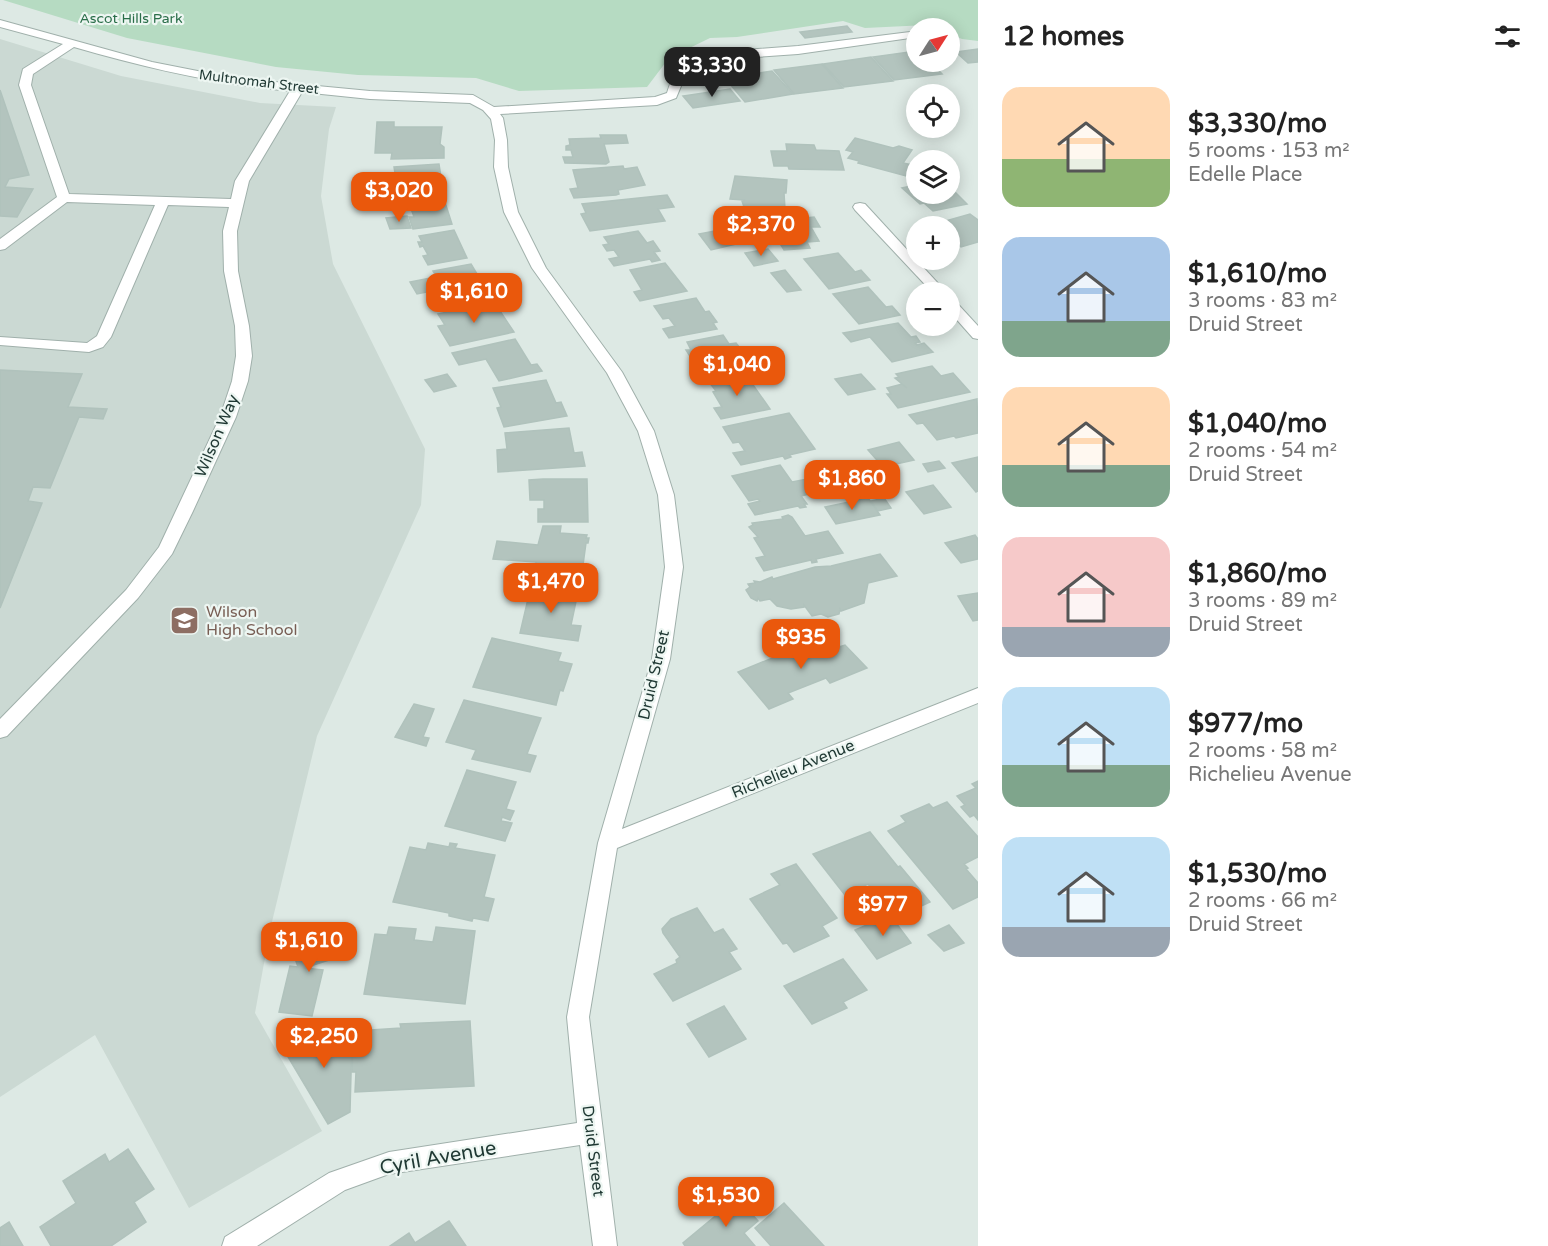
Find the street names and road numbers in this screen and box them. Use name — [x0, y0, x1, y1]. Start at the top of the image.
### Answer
street label: Multnomah Street — [198, 66, 321, 98]
street label: Wilson Way — [191, 391, 244, 481]
street label: Druid Street — [634, 628, 674, 722]
street label: Richelieu Avenue — [729, 735, 857, 803]
street label: Druid Street — [577, 1104, 609, 1198]
street label: Cyril Avenue — [378, 1136, 498, 1180]

